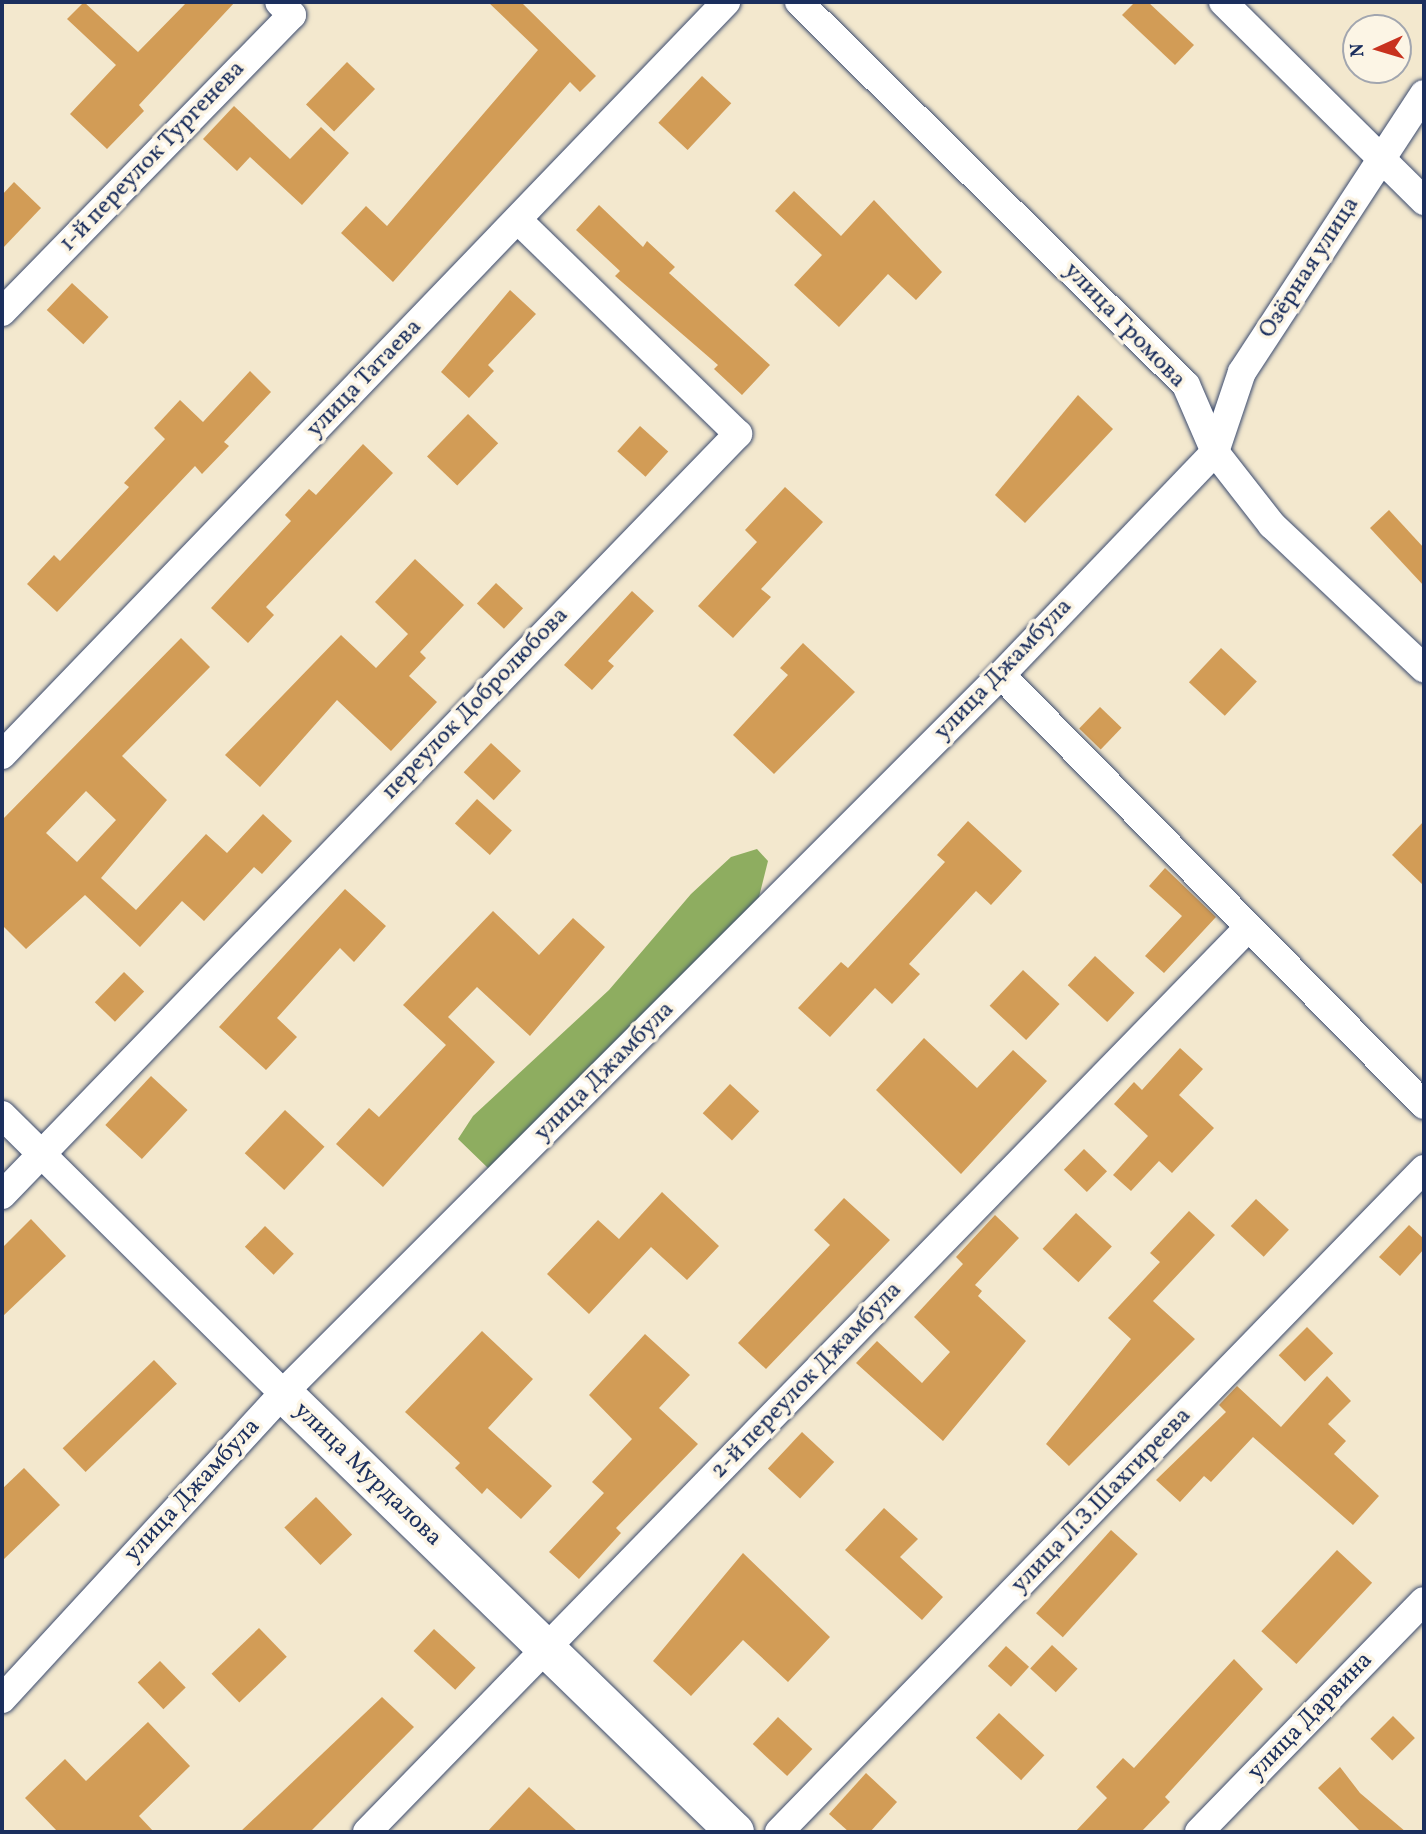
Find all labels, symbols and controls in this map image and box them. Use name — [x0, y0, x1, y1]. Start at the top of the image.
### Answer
north arrow — [1342, 14, 1412, 84]
text: N — [1345, 43, 1371, 58]
street label: 1-й переулок Тургенева — [54, 55, 252, 259]
street label: Озёрная улица — [1253, 191, 1367, 345]
street label: улица Громова — [1057, 257, 1191, 395]
street label: улица Татаева — [301, 313, 429, 445]
street label: улица Джамбула — [929, 593, 1079, 747]
street label: переулок Добролюбова — [377, 602, 575, 806]
street label: улица Джамбула — [529, 996, 681, 1148]
street label: 2-й переулок Джамбула — [705, 1276, 909, 1486]
street label: улица Мурдалова — [287, 1397, 447, 1553]
street label: улица Л.З.Шахгиреева — [1006, 1402, 1198, 1600]
street label: улица Джамбула — [119, 1413, 267, 1569]
street label: улица Дарвина — [1243, 1647, 1379, 1787]

